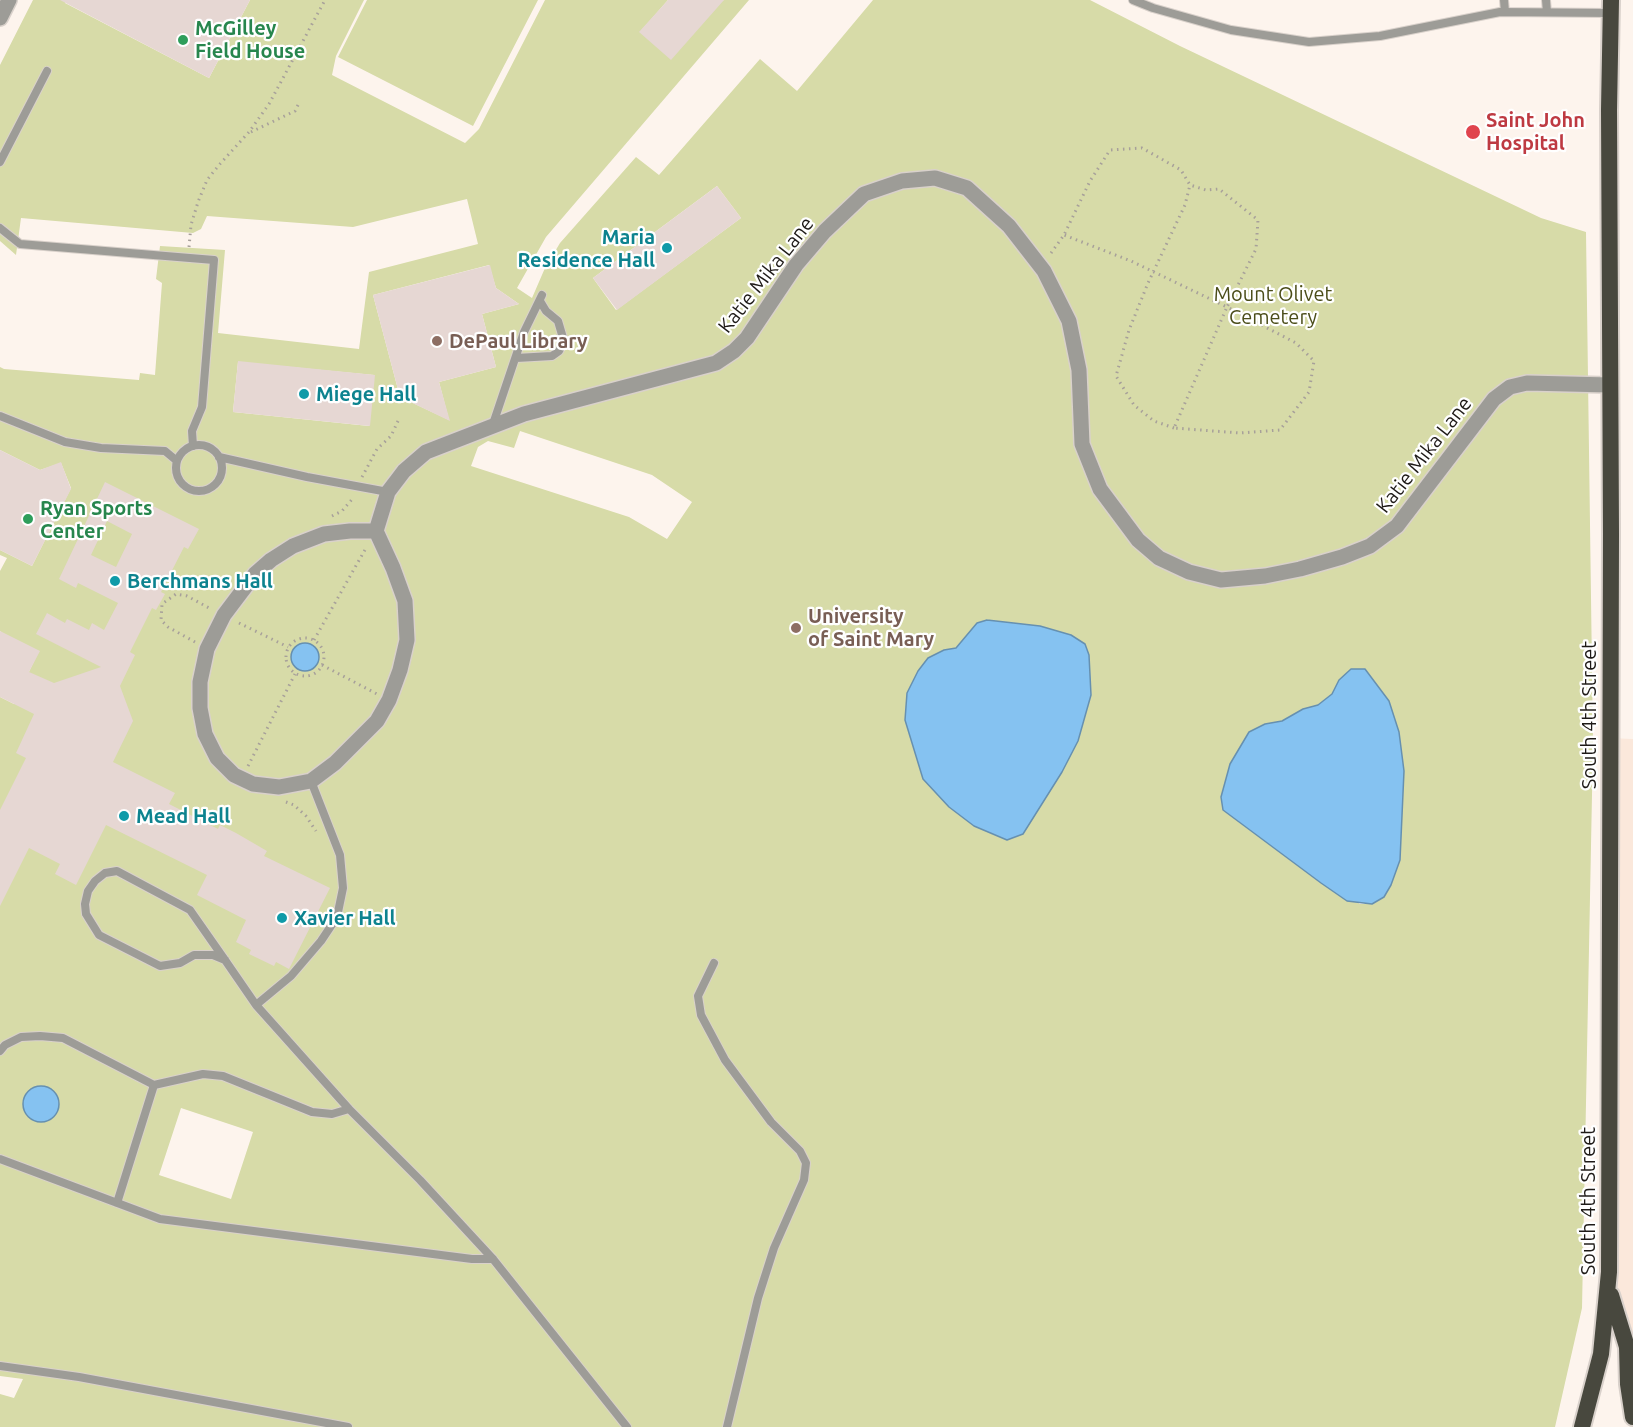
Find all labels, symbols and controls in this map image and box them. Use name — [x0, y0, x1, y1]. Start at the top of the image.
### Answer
place label: McGilley Field House — [195, 16, 305, 63]
marker: McGilley Field House — [176, 33, 190, 47]
place label: Saint John Hospital — [1486, 108, 1585, 155]
marker: Saint John Hospital — [1464, 123, 1482, 141]
street label: Katie Mika Lane — [713, 212, 819, 338]
place label: Maria Residence Hall — [517, 225, 655, 272]
marker: Maria Residence Hall — [660, 241, 674, 255]
park label: Mount Olivet Cemetery — [1214, 282, 1332, 329]
place label: DePaul Library — [449, 329, 588, 353]
marker: DePaul Library — [430, 334, 444, 348]
place label: Miege Hall — [316, 382, 416, 406]
marker: Miege Hall — [297, 387, 311, 401]
street label: Katie Mika Lane — [1371, 392, 1477, 518]
place label: Ryan Sports Center — [40, 496, 153, 543]
marker: Ryan Sports Center — [21, 512, 35, 526]
place label: Berchmans Hall — [127, 569, 273, 593]
marker: Berchmans Hall — [108, 574, 122, 588]
place label: University of Saint Mary — [808, 604, 934, 651]
marker: University of Saint Mary — [789, 621, 803, 635]
street label: South 4th Street — [1577, 641, 1601, 789]
place label: Mead Hall — [136, 804, 230, 828]
marker: Mead Hall — [117, 809, 131, 823]
place label: Xavier Hall — [294, 906, 396, 930]
marker: Xavier Hall — [275, 911, 289, 925]
street label: South 4th Street — [1576, 1127, 1600, 1275]

